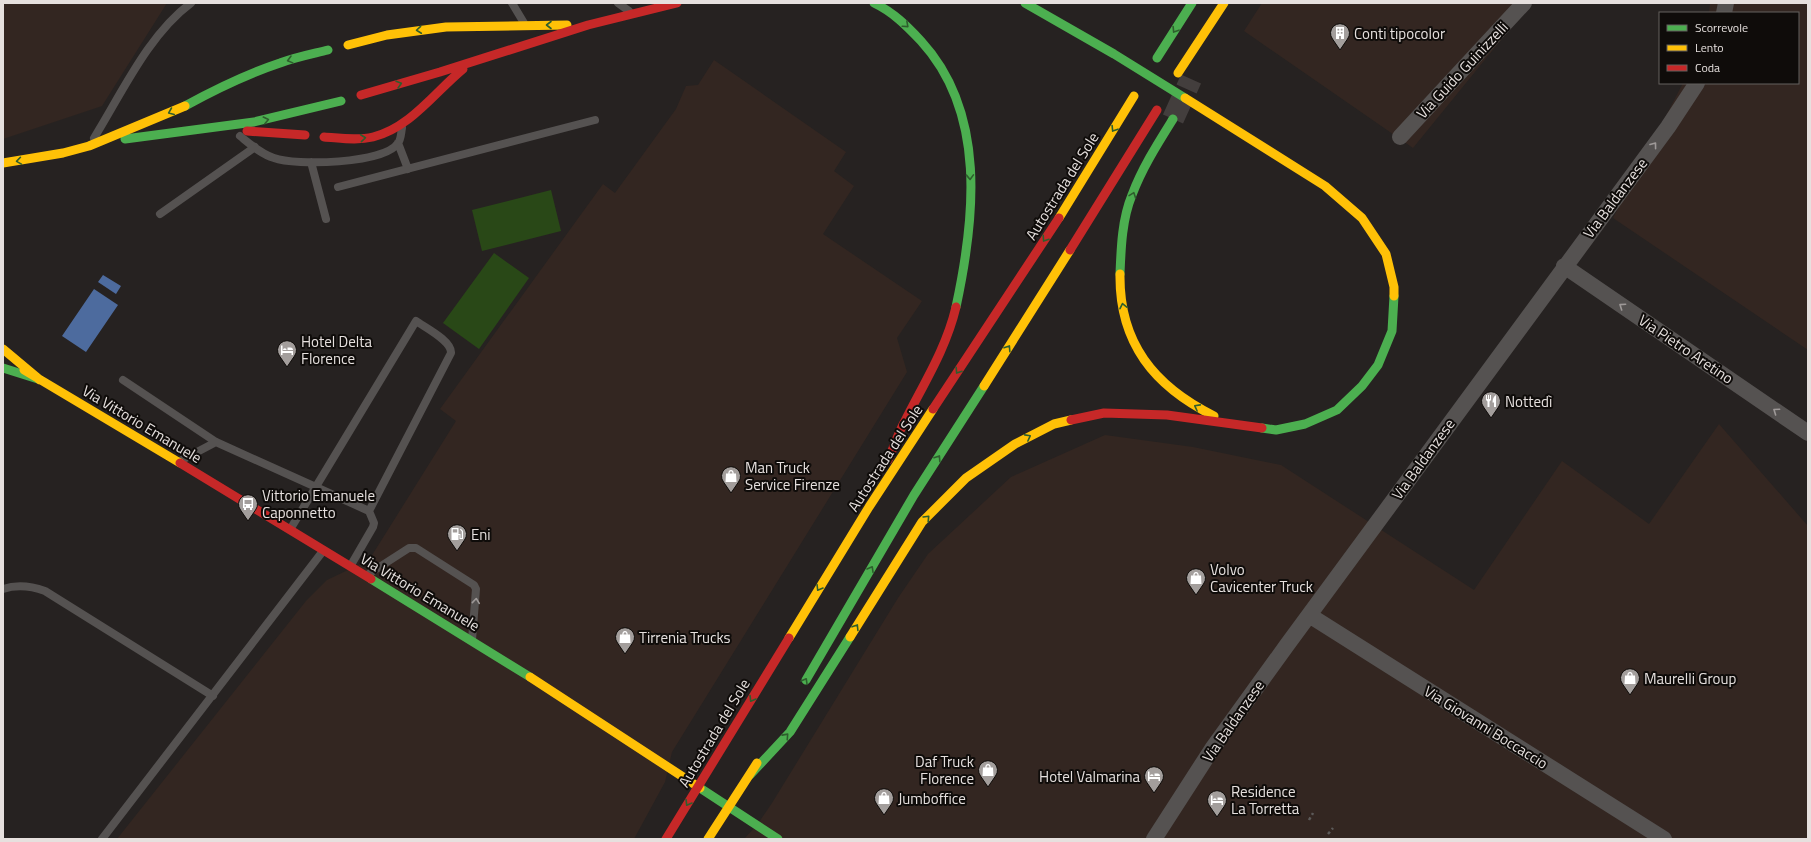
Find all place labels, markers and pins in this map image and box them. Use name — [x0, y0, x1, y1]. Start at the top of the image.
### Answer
building icon: Conti tipocolor — [1329, 22, 1351, 50]
place label: Conti tipocolor — [1354, 22, 1445, 45]
place label: Hotel Delta Florence — [301, 330, 372, 370]
hotel icon: Hotel Delta Florence — [276, 339, 298, 367]
restaurant icon: Nottedì — [1480, 390, 1502, 418]
place label: Nottedì — [1505, 390, 1552, 413]
place label: Man Truck Service Firenze — [745, 456, 840, 496]
shop icon: Man Truck Service Firenze — [720, 465, 742, 493]
place label: Vittorio Emanuele Caponnetto — [262, 484, 375, 524]
bus stop icon: Vittorio Emanuele Caponnetto — [237, 493, 259, 521]
fuel station icon: Eni — [446, 523, 468, 551]
place label: Eni — [471, 523, 491, 546]
place label: Volvo Cavicenter Truck — [1210, 558, 1313, 598]
shop icon: Volvo Cavicenter Truck — [1185, 567, 1207, 595]
shop icon: Tirrenia Trucks — [614, 626, 636, 654]
place label: Tirrenia Trucks — [639, 626, 731, 649]
shop icon: Maurelli Group — [1619, 667, 1641, 695]
place label: Maurelli Group — [1644, 667, 1736, 690]
place label: Daf Truck Florence — [915, 750, 974, 790]
shop icon: Daf Truck Florence — [977, 759, 999, 787]
place label: Hotel Valmarina — [1039, 765, 1140, 788]
hotel icon: Hotel Valmarina — [1143, 765, 1165, 793]
place label: Residence La Torretta — [1231, 780, 1300, 820]
shop icon: Jumboffice — [873, 787, 895, 815]
place label: Jumboffice — [898, 787, 966, 810]
hotel icon: Residence La Torretta — [1206, 789, 1228, 817]

